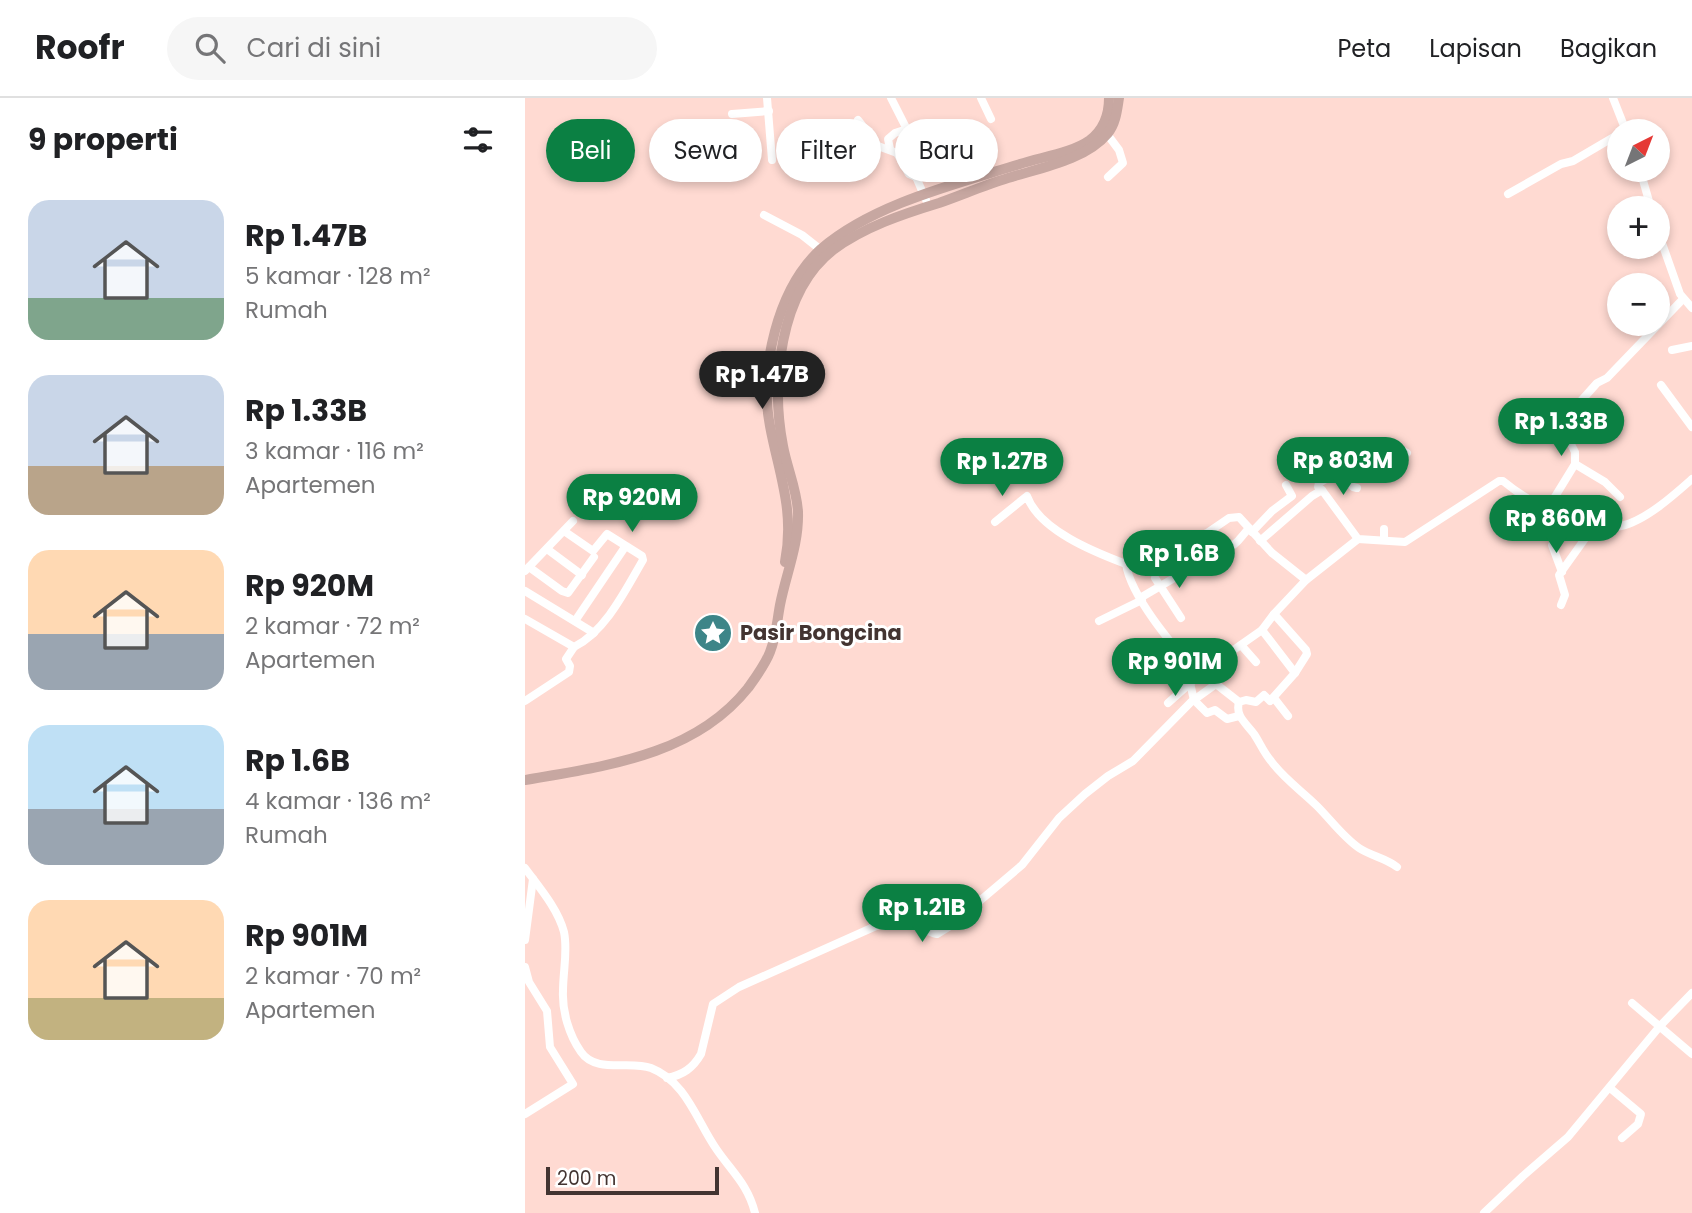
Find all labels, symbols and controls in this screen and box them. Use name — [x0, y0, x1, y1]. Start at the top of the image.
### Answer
search box — [167, 17, 657, 80]
text: Roofr — [35, 24, 125, 71]
icon: search — [191, 29, 229, 67]
text: Cari di sini — [247, 30, 381, 66]
text: Peta — [1337, 32, 1391, 65]
text: Lapisan — [1429, 32, 1522, 65]
text: Bagikan — [1560, 32, 1657, 65]
text: 9 properti — [28, 118, 178, 161]
chip: Beli — [546, 119, 635, 182]
chip: Sewa — [649, 119, 762, 182]
chip: Filter — [776, 119, 881, 182]
chip: Baru — [895, 119, 998, 182]
north arrow — [1607, 119, 1669, 182]
map controls — [1607, 119, 1670, 336]
icon: filters — [459, 121, 497, 159]
button: + — [1607, 196, 1670, 259]
text: Rp 1.47B — [245, 214, 367, 257]
icon: home — [84, 228, 168, 312]
text: 5 kamar · 128 m² — [245, 260, 430, 292]
button: − — [1607, 273, 1670, 336]
text: Rumah — [245, 294, 328, 326]
pin: Rp 1.47B — [690, 352, 834, 411]
text: Rp 1.47B — [715, 358, 809, 390]
text: Rp 1.33B — [245, 389, 367, 432]
pin: Rp 1.33B — [1489, 398, 1633, 458]
icon: home — [84, 403, 168, 487]
text: Rp 1.33B — [1514, 405, 1608, 437]
text: 3 kamar · 116 m² — [245, 435, 424, 467]
pin: Rp 1.27B — [930, 438, 1074, 498]
pin: Rp 803M — [1278, 438, 1408, 497]
text: Rp 803M — [1293, 444, 1393, 476]
text: Rp 1.27B — [956, 445, 1048, 477]
text: Apartemen — [245, 469, 375, 501]
pin: Rp 920M — [567, 474, 697, 534]
text: Rp 920M — [583, 481, 681, 513]
pin: Rp 860M — [1491, 496, 1621, 555]
text: Rp 860M — [1505, 502, 1607, 534]
pin: Rp 1.6B — [1114, 531, 1244, 590]
text: Rp 1.6B — [1139, 537, 1219, 569]
text: Rp 920M — [245, 564, 374, 607]
icon: home — [84, 578, 168, 662]
text: 2 kamar · 72 m² — [245, 610, 420, 642]
place icon: Pasir Bongcina — [692, 612, 734, 654]
place label: Pasir Bongcina — [740, 618, 902, 647]
pin: Rp 901M — [1110, 638, 1240, 698]
text: Apartemen — [245, 644, 375, 676]
text: Rp 901M — [1128, 645, 1222, 677]
text: Rp 1.6B — [245, 739, 350, 782]
icon: home — [84, 753, 168, 837]
text: 4 kamar · 136 m² — [245, 785, 431, 817]
text: Rumah — [245, 819, 328, 851]
pin: Rp 1.21B — [850, 884, 994, 944]
text: Rp 1.21B — [878, 891, 966, 923]
text: Rp 901M — [245, 914, 368, 957]
icon: home — [84, 928, 168, 1012]
text: 2 kamar · 70 m² — [245, 960, 421, 992]
text: Apartemen — [245, 994, 375, 1026]
scale bar — [546, 1164, 719, 1196]
text: 200 m — [557, 1165, 616, 1192]

